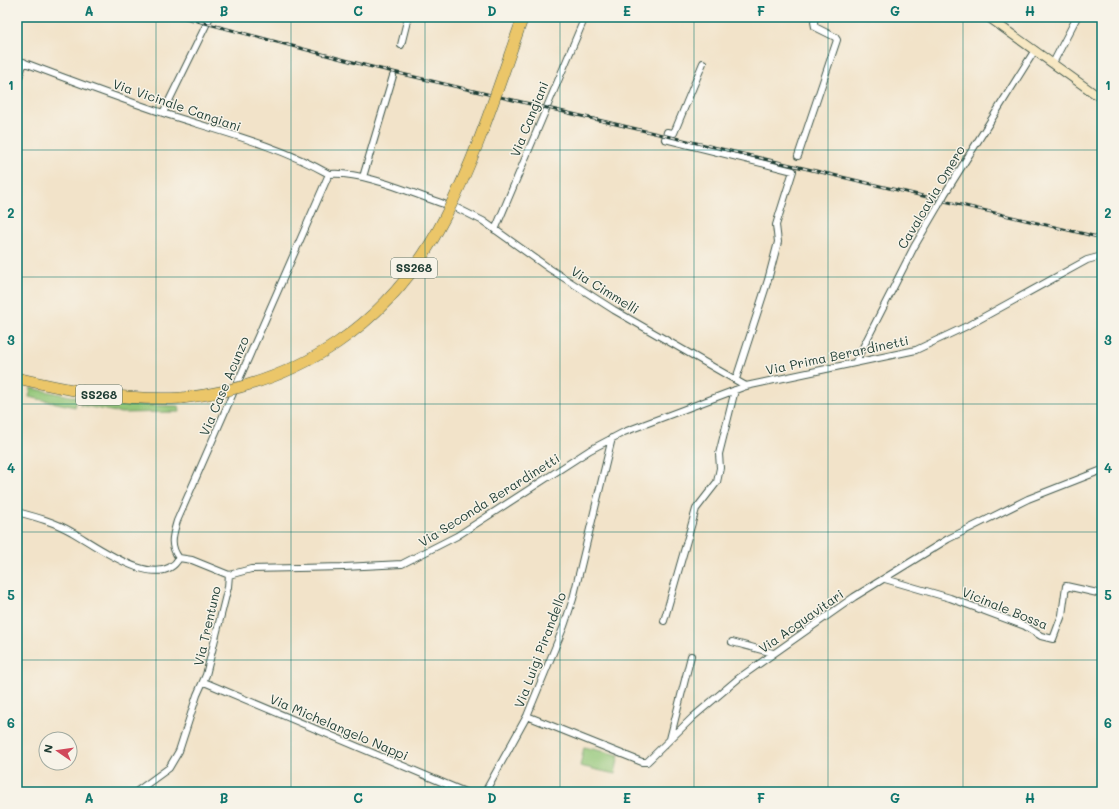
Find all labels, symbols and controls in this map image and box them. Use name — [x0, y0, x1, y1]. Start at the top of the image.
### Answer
text: A — [84, 2, 94, 19]
text: B — [220, 2, 229, 19]
text: C — [353, 2, 363, 19]
text: D — [487, 2, 497, 19]
text: E — [623, 2, 631, 19]
text: F — [757, 2, 765, 19]
text: G — [890, 2, 900, 19]
text: H — [1025, 2, 1035, 19]
street label: Via Vicinale Cangiani — [111, 75, 244, 134]
text: 1 — [8, 76, 14, 93]
text: 1 — [1105, 76, 1111, 93]
street label: Via Cangiani — [506, 79, 551, 159]
street label: Cavalcavia Omero — [893, 142, 968, 251]
text: 2 — [7, 204, 15, 221]
text: 2 — [1104, 204, 1112, 221]
road number: SS268 — [391, 258, 437, 278]
street label: Via Cimmelli — [568, 262, 642, 317]
text: 3 — [7, 331, 15, 348]
street label: Via Prima Berardinetti — [764, 331, 910, 378]
text: 3 — [1104, 331, 1112, 348]
street label: Via Case Acunzo — [195, 333, 252, 438]
road number: SS268 — [76, 385, 122, 405]
street label: Via Seconda Berardinetti — [415, 449, 562, 550]
text: 4 — [7, 459, 15, 476]
text: 4 — [1104, 459, 1112, 476]
street label: Vicinale Bossa — [960, 583, 1051, 633]
street label: Via Trentuno — [189, 584, 224, 667]
street label: Via Acquavitari — [755, 585, 847, 656]
text: 5 — [7, 586, 15, 603]
text: 5 — [1104, 586, 1112, 603]
street label: Via Luigi Pirandello — [510, 589, 570, 710]
street label: Via Michelangelo Nappi — [267, 690, 411, 763]
text: 6 — [7, 714, 15, 731]
text: 6 — [1104, 714, 1112, 731]
north arrow — [38, 731, 78, 771]
text: N — [40, 743, 56, 754]
text: A — [84, 789, 94, 806]
text: B — [220, 789, 229, 806]
text: C — [353, 789, 363, 806]
text: D — [487, 789, 497, 806]
text: E — [623, 789, 631, 806]
text: F — [757, 789, 765, 806]
text: G — [890, 789, 900, 806]
text: H — [1025, 789, 1035, 806]

